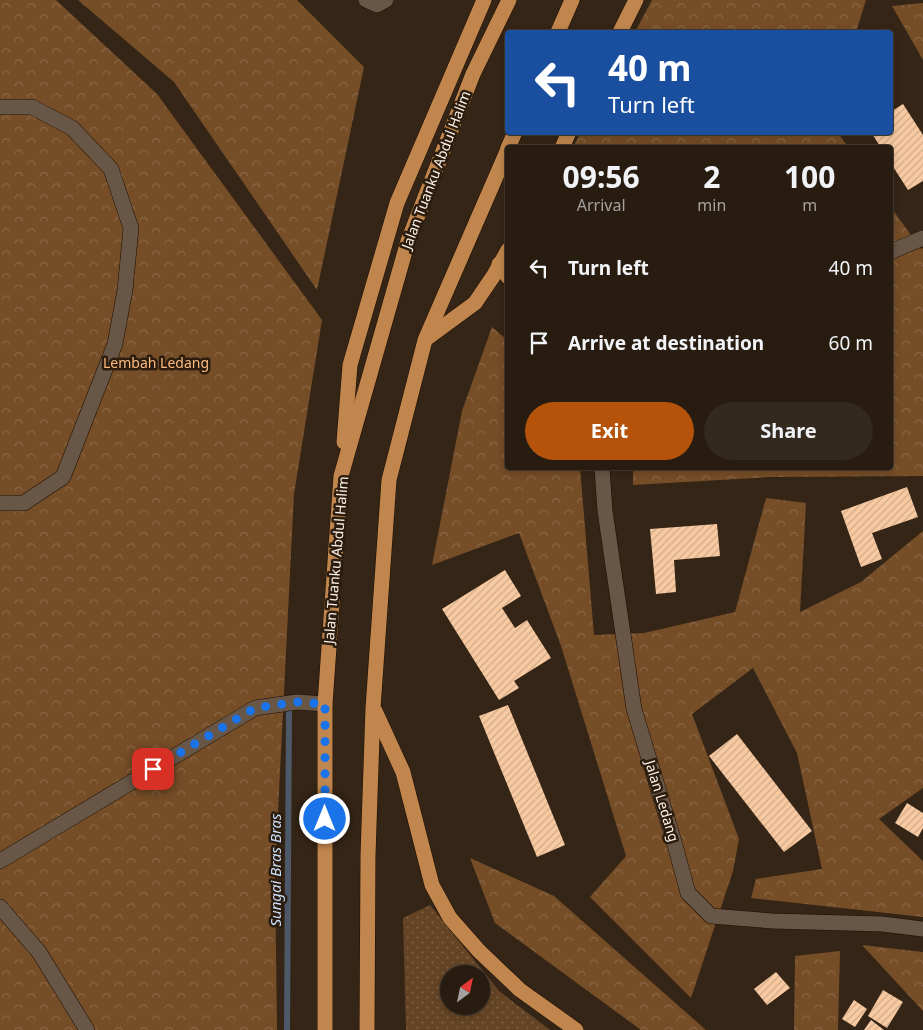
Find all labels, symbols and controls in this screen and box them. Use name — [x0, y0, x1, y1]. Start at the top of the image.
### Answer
text: 40 m — [608, 44, 691, 91]
icon: left — [525, 50, 590, 115]
street label: Jalan Tuanku Abdul Halim — [396, 88, 475, 254]
text: Turn left — [608, 89, 695, 119]
text: 09:56 — [563, 156, 640, 197]
text: 2 — [703, 156, 720, 197]
text: 100 — [784, 156, 835, 197]
text: Arrival — [577, 194, 626, 216]
text: min — [697, 194, 726, 216]
text: m — [802, 194, 817, 216]
icon: left — [525, 254, 553, 282]
text: Turn left — [568, 255, 649, 281]
text: 40 m — [829, 255, 873, 281]
icon: arrive — [525, 329, 553, 357]
text: Arrive at destination — [568, 330, 764, 356]
text: 60 m — [829, 330, 873, 356]
park label: Lembah Ledang — [103, 353, 209, 372]
button: Exit — [525, 402, 694, 460]
button: Share — [704, 402, 873, 460]
street label: Jalan Tuanku Abdul Halim — [319, 475, 352, 646]
pin — [132, 748, 174, 790]
icon: arrive — [139, 755, 167, 783]
street label: Jalan Ledang — [640, 756, 684, 844]
position arrow — [298, 792, 350, 844]
water label: Sungai Bras Bras — [265, 813, 285, 927]
north arrow — [440, 965, 490, 1015]
map controls — [440, 965, 490, 1015]

